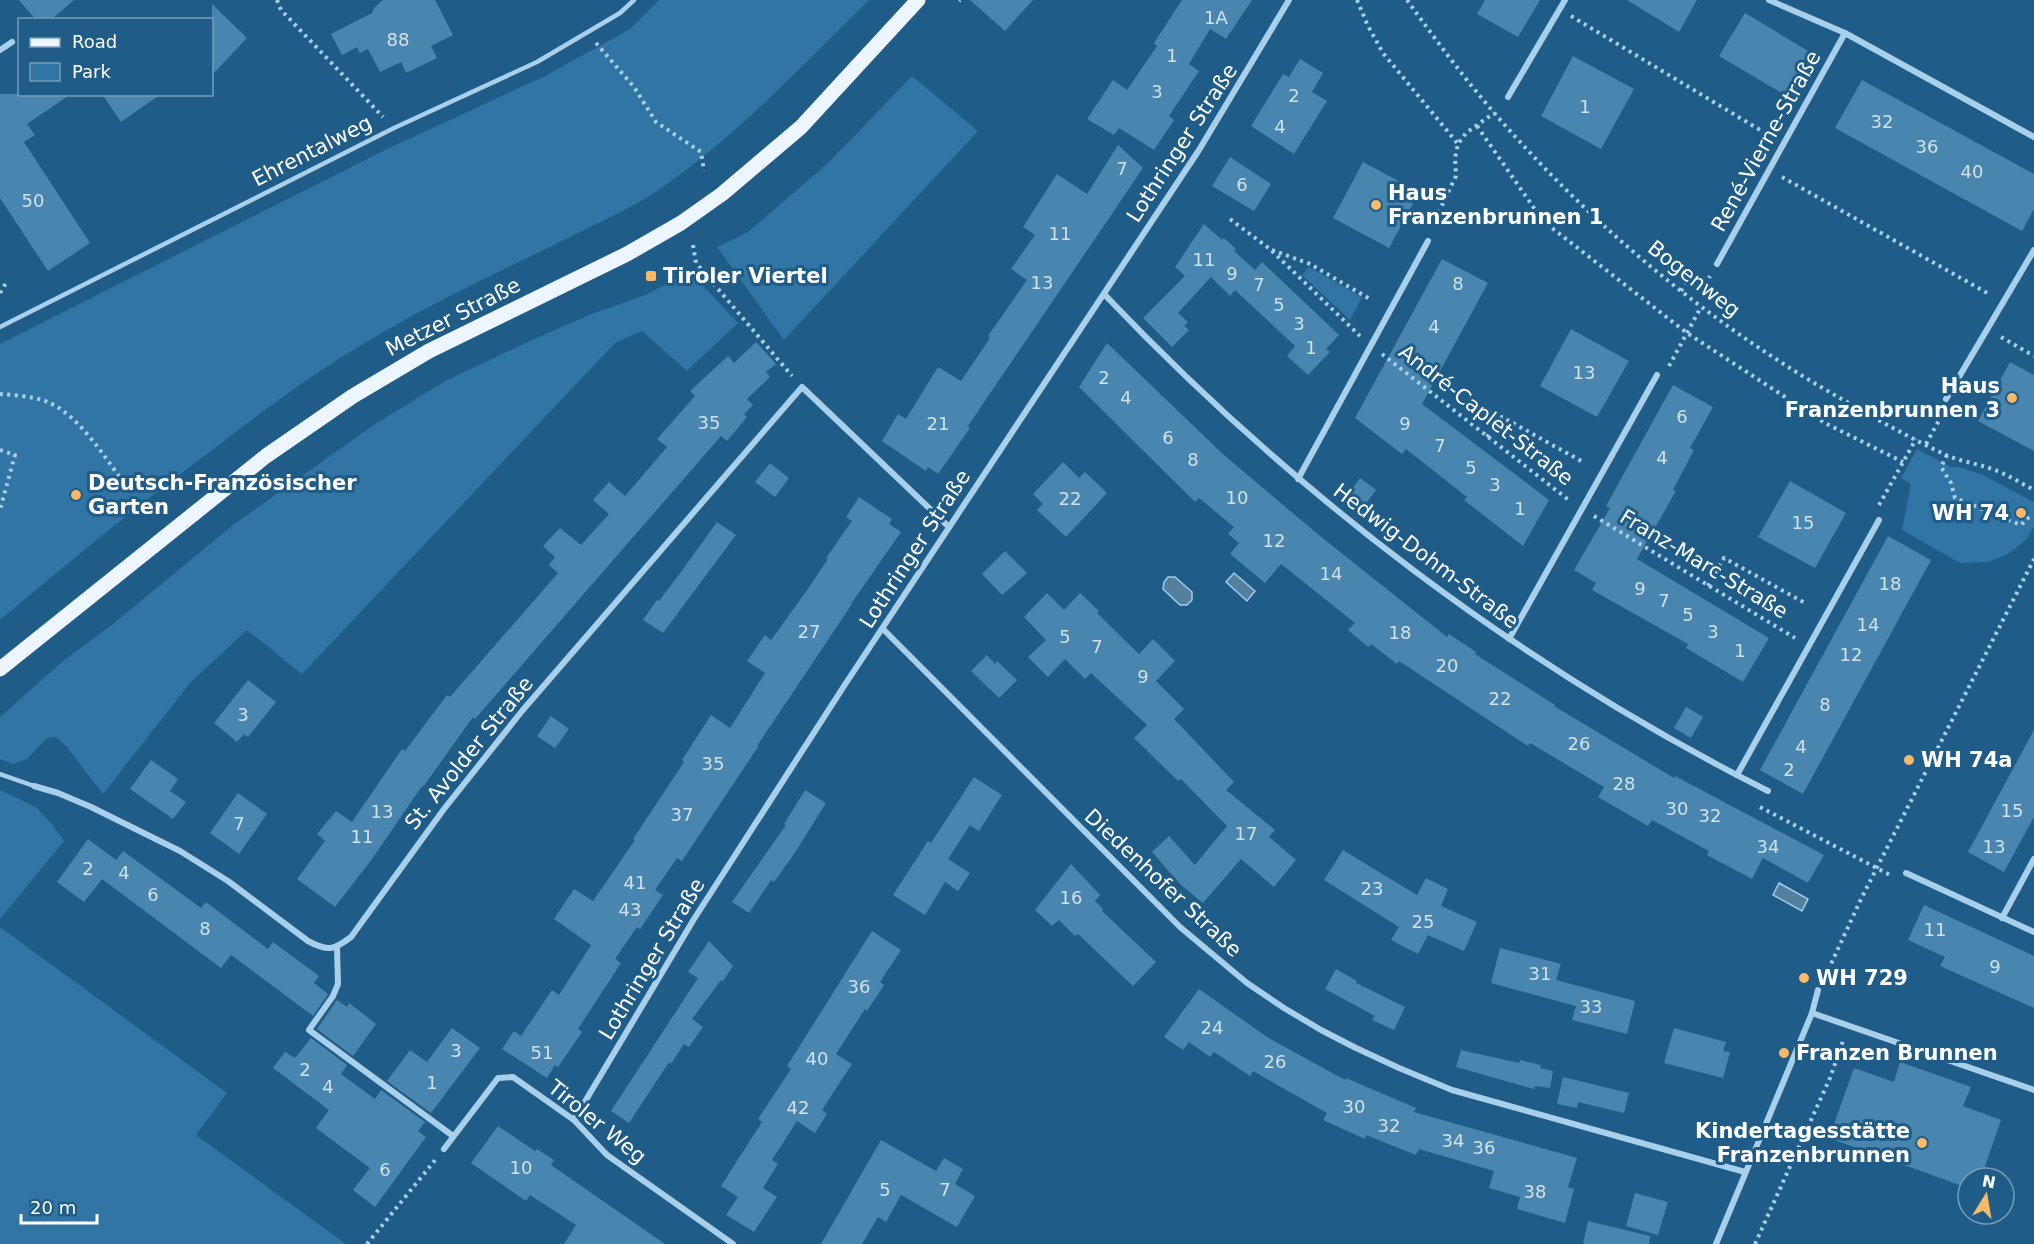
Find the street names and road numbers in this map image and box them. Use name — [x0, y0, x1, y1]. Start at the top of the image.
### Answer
street label: René-Vierne-Straße — [1706, 46, 1826, 236]
street label: Lothringer Straße — [1122, 59, 1242, 227]
street label: Ehrentalweg — [248, 110, 376, 192]
street label: Bogenweg — [1643, 236, 1745, 322]
street label: Metzer Straße — [382, 273, 524, 361]
street label: André-Caplet-Straße — [1394, 340, 1578, 490]
street label: Lothringer Straße — [855, 465, 975, 633]
street label: Hedwig-Dohm-Straße — [1329, 479, 1523, 633]
street label: Franz-Marc-Straße — [1616, 504, 1792, 624]
street label: St. Avolder Straße — [400, 672, 538, 834]
street label: Diedenhofer Straße — [1080, 804, 1246, 962]
street label: Lothringer Straße — [594, 874, 710, 1044]
street label: Tiroler Weg — [542, 1075, 651, 1169]

